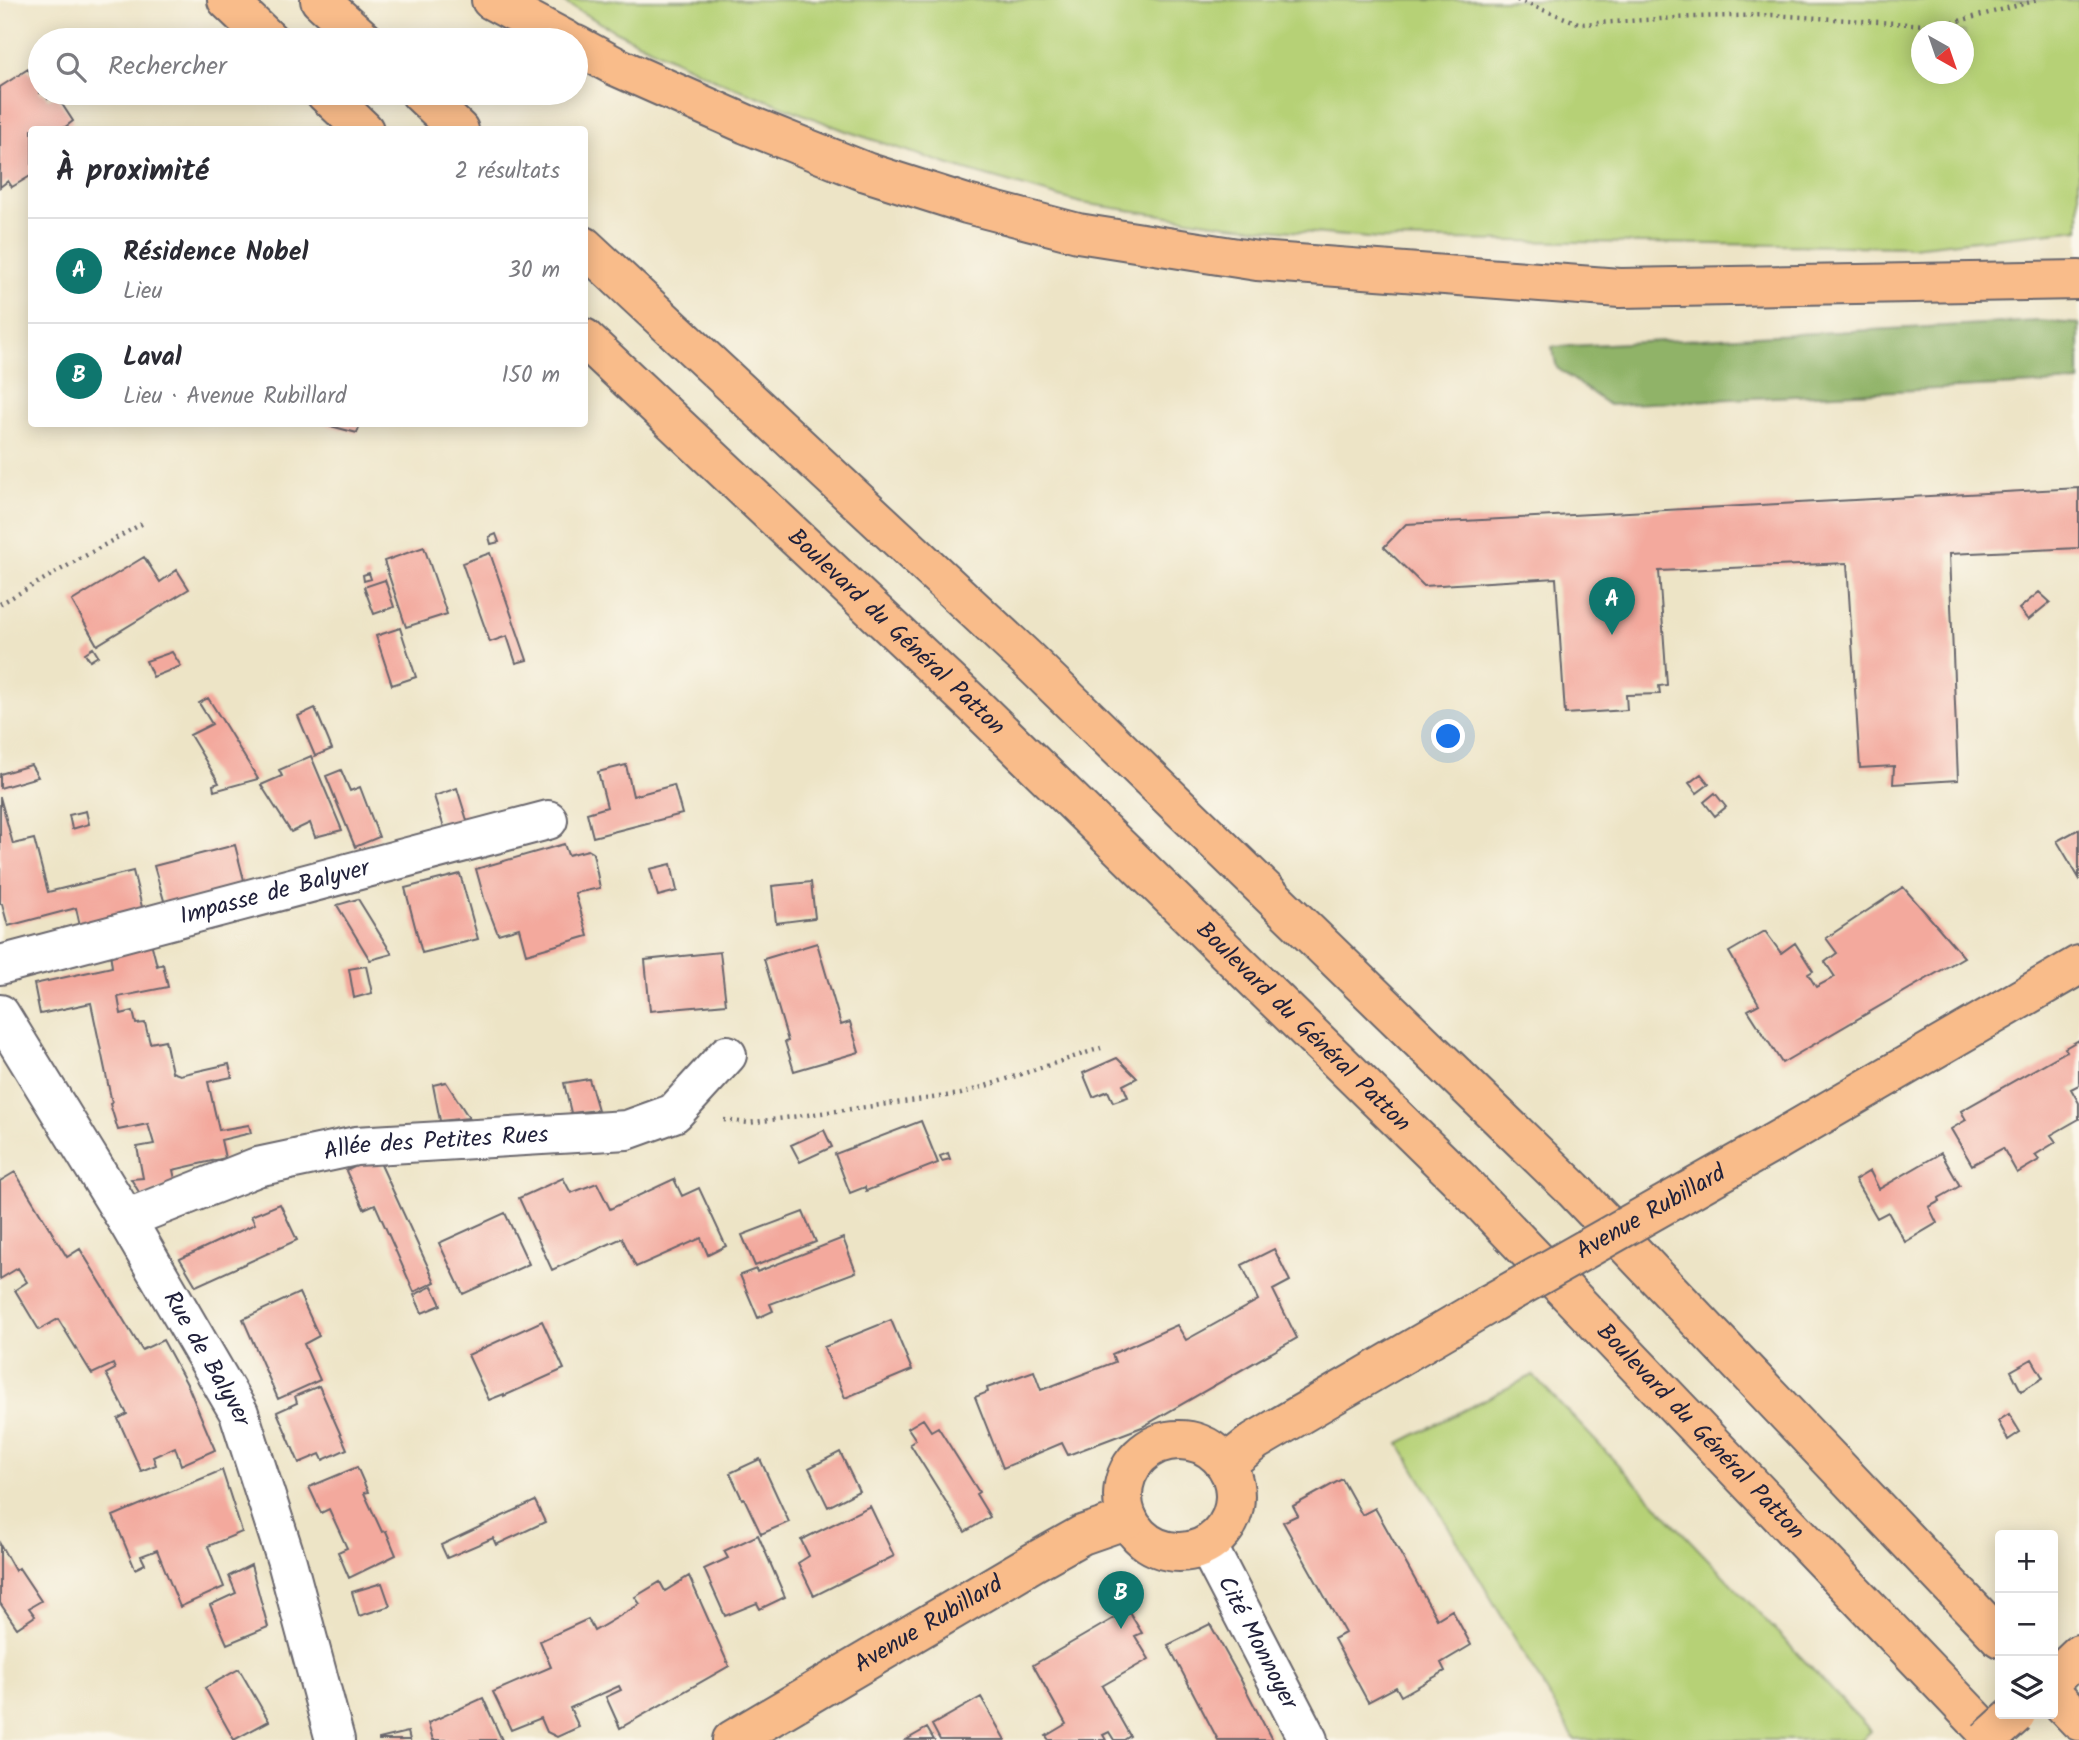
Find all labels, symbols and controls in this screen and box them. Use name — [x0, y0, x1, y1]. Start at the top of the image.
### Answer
north arrow — [1911, 21, 1974, 84]
search box — [28, 28, 588, 105]
text: Rechercher — [108, 46, 227, 88]
icon: search — [52, 48, 90, 86]
text: À proximité — [56, 148, 209, 196]
text: 2 résultats — [455, 154, 560, 190]
text: Résidence Nobel — [123, 232, 308, 274]
text: A — [72, 253, 86, 289]
text: 30 m — [508, 253, 560, 289]
text: Lieu — [123, 274, 162, 310]
text: Laval — [123, 337, 182, 379]
text: B — [72, 358, 86, 394]
text: 150 m — [501, 358, 560, 394]
text: Lieu · Avenue Rubillard — [123, 379, 346, 415]
street label: Boulevard du Général Patton — [778, 519, 1015, 745]
pin: A — [1589, 577, 1635, 635]
your location — [1431, 719, 1465, 753]
street label: Impasse de Balyver — [175, 848, 376, 936]
street label: Boulevard du Général Patton — [1187, 912, 1420, 1142]
street label: Allée des Petites Rues — [320, 1115, 549, 1172]
street label: Avenue Rubillard — [1568, 1154, 1734, 1270]
street label: Rue de Balyver — [152, 1283, 262, 1433]
street label: Boulevard du Général Patton — [1587, 1314, 1814, 1549]
map controls — [1995, 1530, 2058, 1719]
button: + — [1995, 1530, 2058, 1593]
street label: Avenue Rubillard — [846, 1564, 1011, 1683]
street label: Cité Monnoyer — [1207, 1569, 1309, 1718]
pin: B — [1098, 1571, 1144, 1629]
button: − — [1995, 1593, 2058, 1656]
button: layers — [1995, 1656, 2058, 1719]

